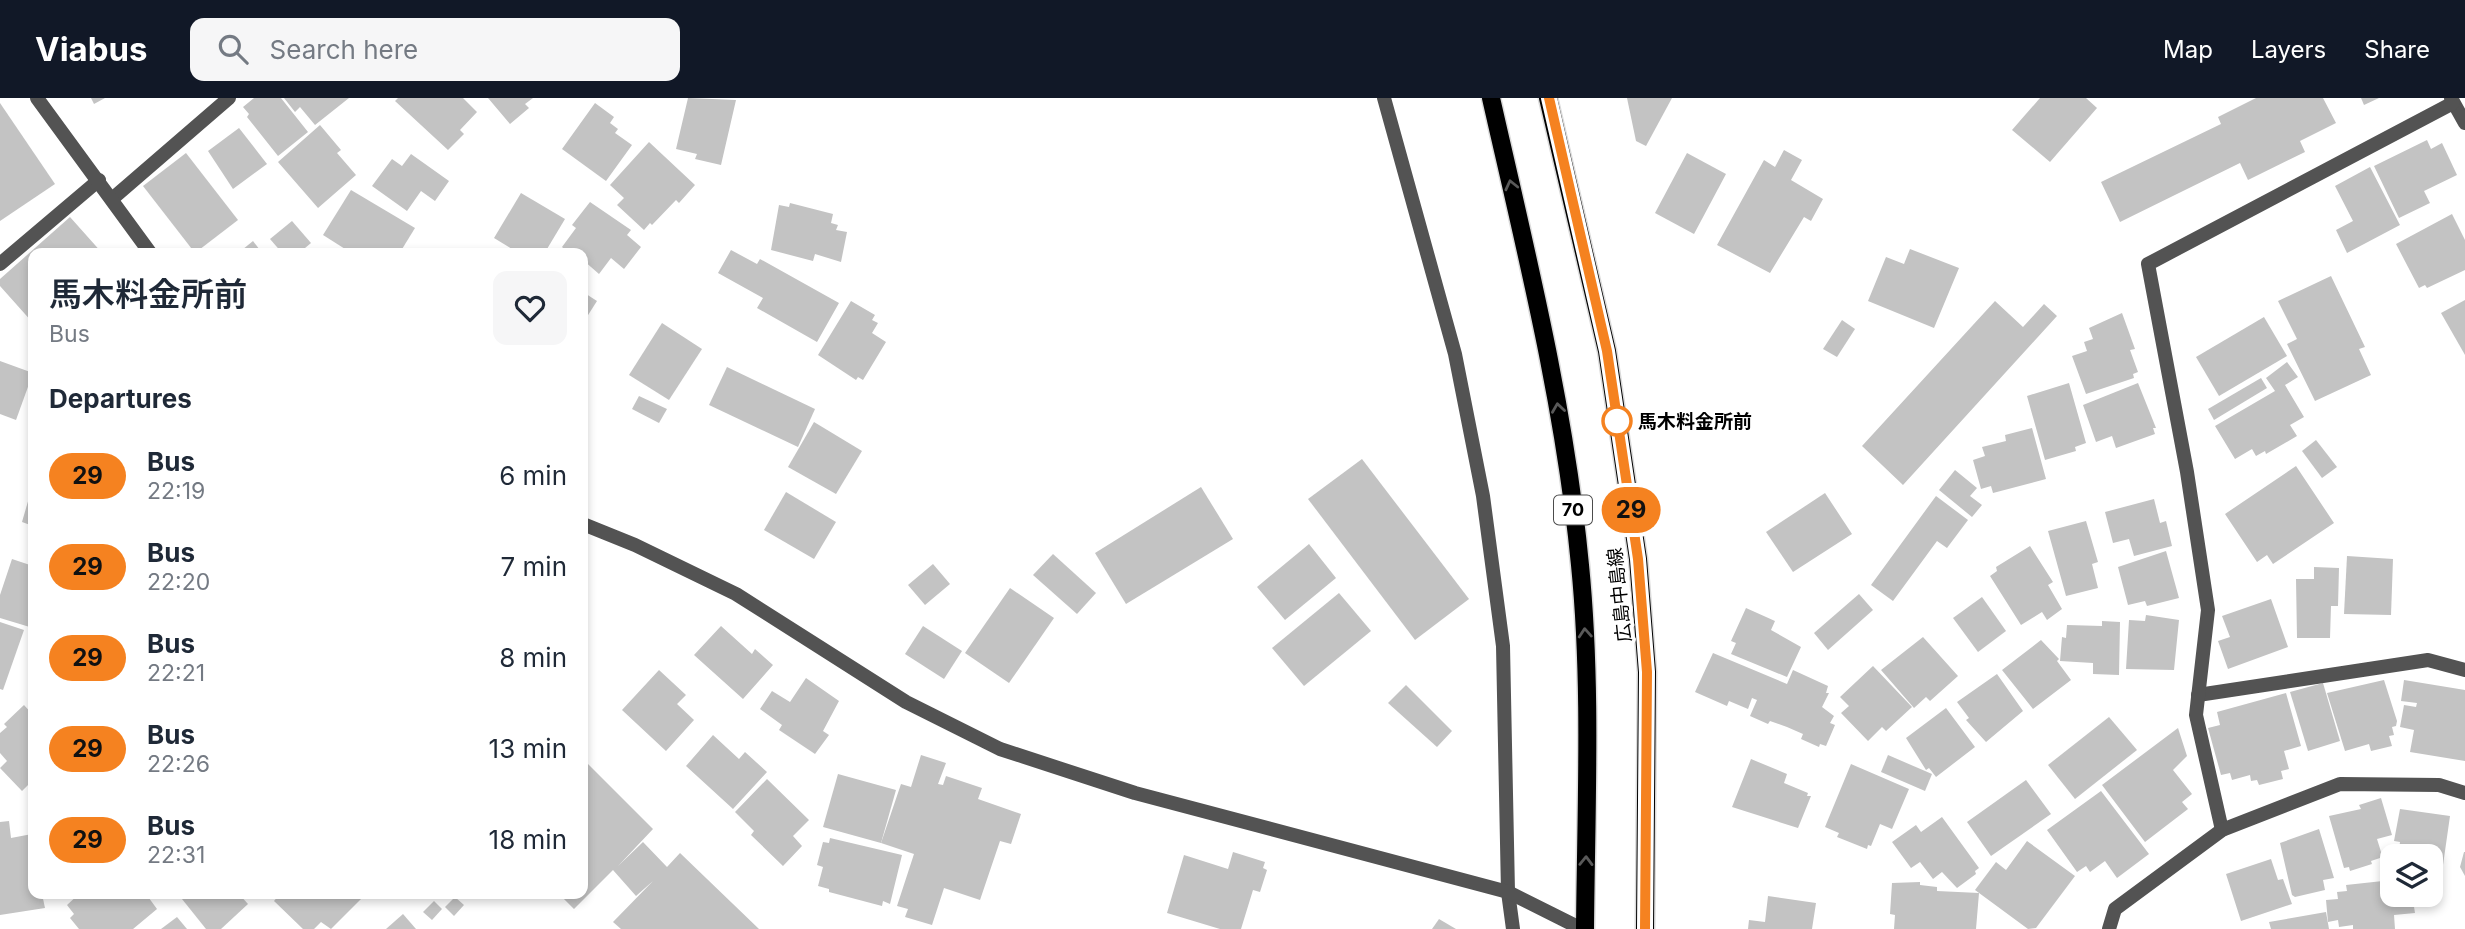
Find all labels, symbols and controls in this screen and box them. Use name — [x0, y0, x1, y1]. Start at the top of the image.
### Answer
search box — [190, 18, 680, 81]
text: Viabus — [35, 29, 148, 69]
icon: search — [214, 30, 252, 68]
text: Search here — [270, 34, 418, 65]
text: Map — [2163, 35, 2213, 64]
text: Layers — [2251, 35, 2326, 64]
text: Share — [2364, 35, 2430, 64]
one-way arrow — [1504, 179, 1519, 191]
button: heart — [493, 271, 567, 345]
text: 馬木料金所前 — [49, 274, 247, 314]
text: Bus — [49, 320, 90, 348]
text: Departures — [49, 383, 192, 414]
one-way arrow — [1551, 402, 1566, 414]
marker: 馬木料金所前 — [1602, 406, 1632, 436]
place label: 馬木料金所前 — [1638, 410, 1752, 433]
text: Bus — [147, 446, 195, 477]
text: 6 min — [499, 460, 567, 491]
text: 29 — [72, 461, 103, 490]
text: 22:19 — [147, 477, 205, 505]
line badge: 29 — [1600, 487, 1662, 533]
text: 29 — [1616, 495, 1646, 524]
road number: 70 — [1554, 496, 1592, 524]
text: Bus — [147, 537, 195, 568]
street label: 広島中島線 — [1603, 546, 1636, 643]
text: 7 min — [501, 551, 567, 582]
text: 29 — [72, 552, 103, 581]
text: 22:20 — [147, 568, 210, 596]
text: Bus — [147, 628, 195, 659]
one-way arrow — [1578, 628, 1593, 639]
text: 8 min — [499, 642, 567, 673]
text: 29 — [72, 643, 103, 672]
text: 22:21 — [147, 659, 205, 687]
text: Bus — [147, 719, 195, 750]
text: 13 min — [489, 733, 567, 764]
text: 29 — [72, 734, 103, 763]
text: 22:26 — [147, 750, 210, 778]
text: Bus — [147, 810, 195, 841]
text: 18 min — [489, 824, 567, 855]
text: 29 — [72, 825, 103, 854]
text: 22:31 — [147, 841, 205, 869]
map controls — [2380, 844, 2443, 907]
button: layers — [2380, 844, 2443, 907]
one-way arrow — [1578, 855, 1594, 866]

